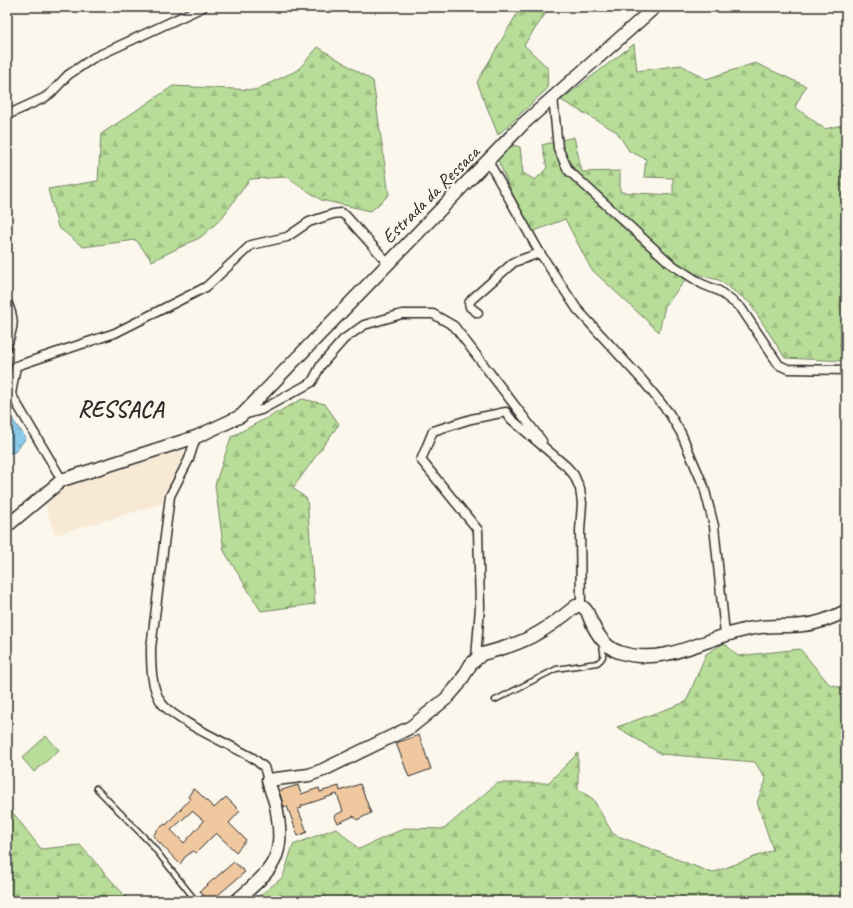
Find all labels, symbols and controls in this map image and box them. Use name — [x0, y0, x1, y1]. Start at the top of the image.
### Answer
street label: Estrada da Ressaca — [377, 139, 486, 249]
district label: RESSACA — [78, 395, 166, 424]

